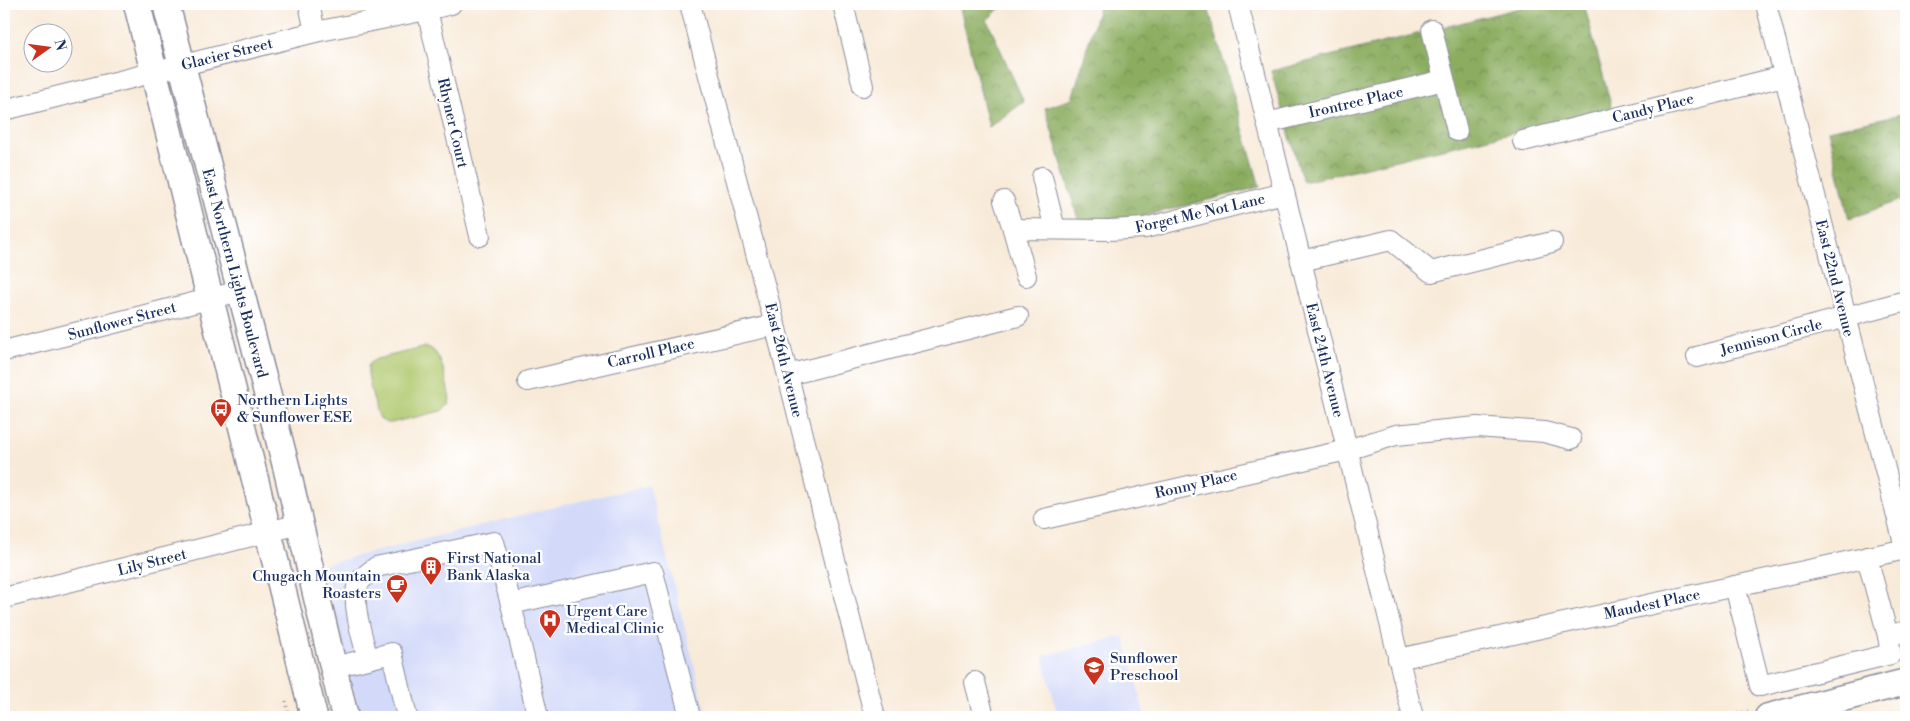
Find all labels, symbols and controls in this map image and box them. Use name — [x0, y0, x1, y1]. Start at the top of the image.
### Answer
north arrow — [22, 22, 72, 72]
street label: Glacier Street — [179, 34, 275, 75]
text: N — [50, 38, 70, 53]
street label: Rhyner Court — [433, 76, 472, 171]
street label: Irontree Place — [1307, 82, 1405, 123]
street label: Candy Place — [1610, 89, 1696, 128]
street label: East Northern Lights Boulevard — [197, 166, 272, 380]
street label: Forget Me Not Lane — [1133, 189, 1267, 238]
street label: East 22nd Avenue — [1811, 218, 1858, 339]
street label: Sunflower Street — [66, 298, 179, 345]
street label: East 26th Avenue — [760, 301, 807, 419]
street label: East 24th Avenue — [1301, 301, 1348, 419]
street label: Jennison Circle — [1717, 315, 1824, 360]
street label: Carroll Place — [606, 334, 697, 373]
place label: Northern Lights & Sunflower ESE — [237, 391, 352, 427]
bus stop icon: Northern Lights & Sunflower ESE — [209, 397, 233, 428]
street label: Ronny Place — [1153, 466, 1239, 503]
street label: Lily Street — [116, 545, 189, 580]
place label: First National Bank Alaska — [446, 549, 542, 585]
building icon: First National Bank Alaska — [419, 555, 443, 586]
place label: Chugach Mountain Roasters — [252, 567, 381, 603]
cafe icon: Chugach Mountain Roasters — [385, 573, 409, 604]
street label: Maudest Place — [1602, 585, 1702, 624]
place label: Urgent Care Medical Clinic — [566, 602, 664, 638]
hospital icon: Urgent Care Medical Clinic — [538, 608, 562, 639]
place label: Sunflower Preschool — [1110, 649, 1179, 685]
school or university icon: Sunflower Preschool — [1082, 655, 1106, 686]

